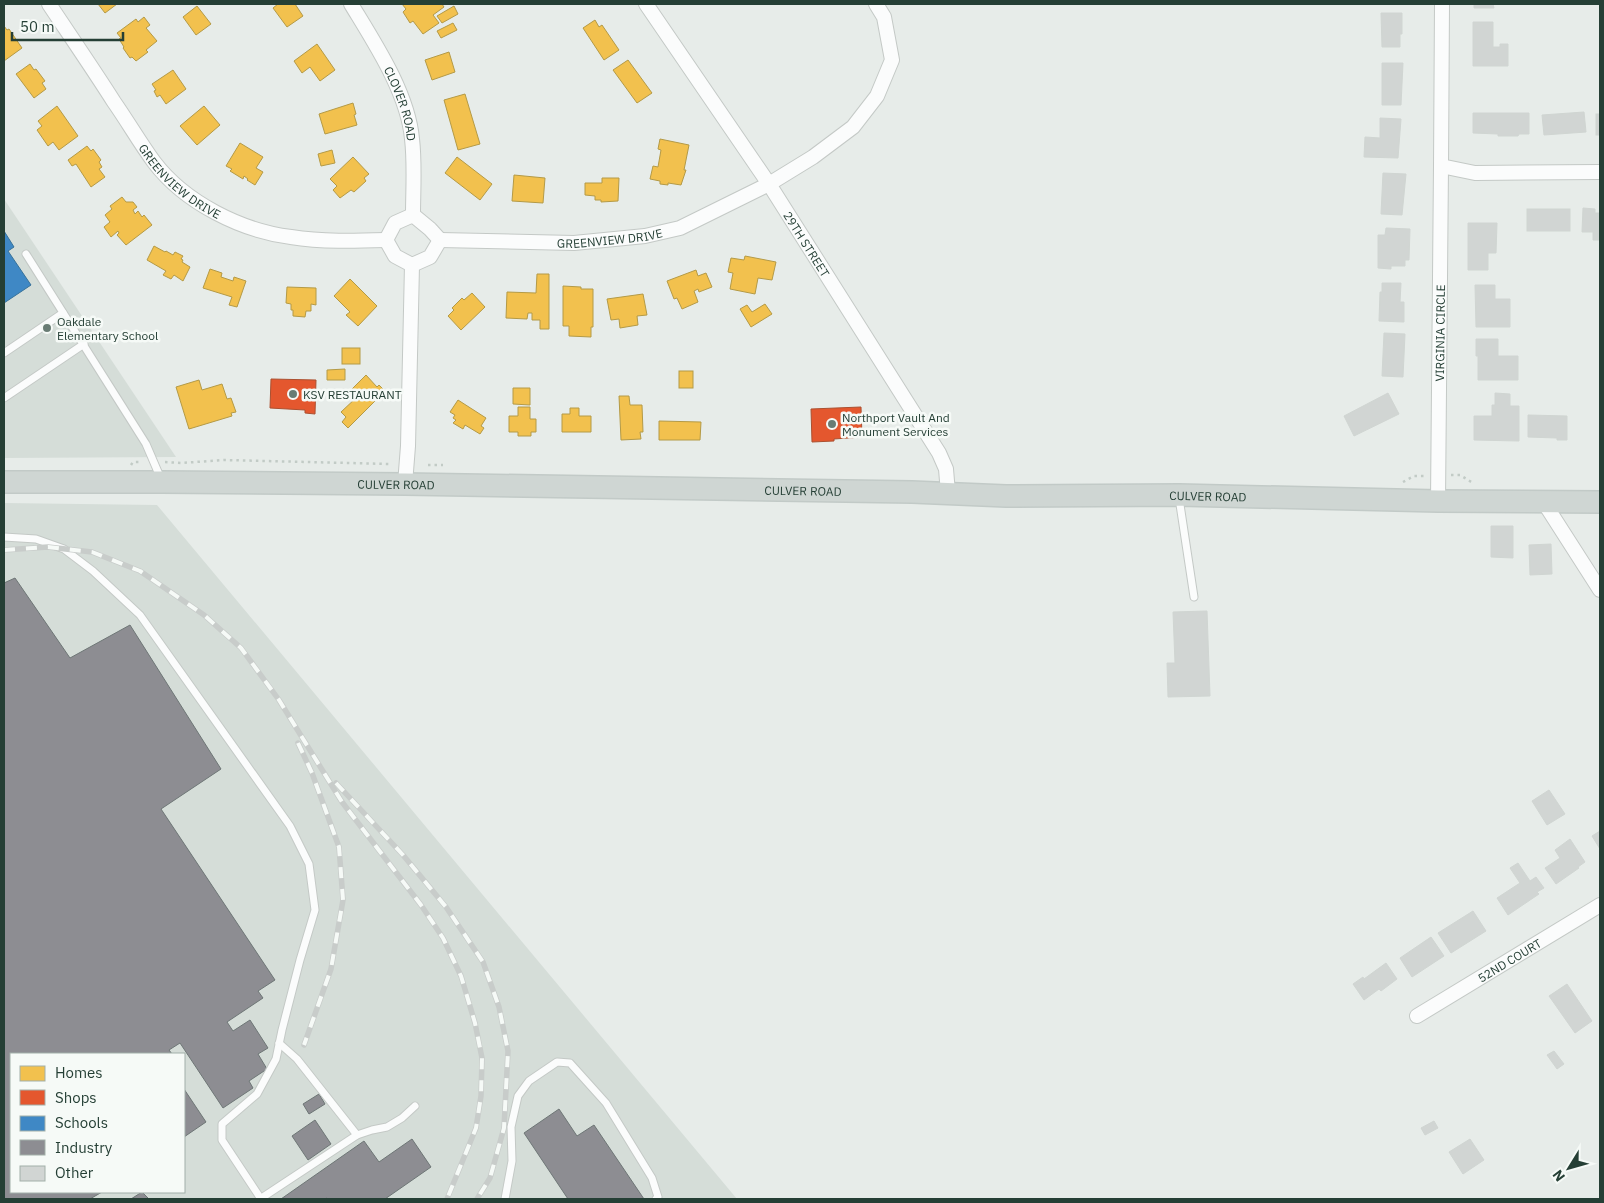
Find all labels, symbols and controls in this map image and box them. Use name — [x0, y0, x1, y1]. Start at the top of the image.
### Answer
scale bar — [12, 10, 124, 42]
text: 50 m — [20, 17, 55, 36]
street label: CLOVER ROAD — [381, 64, 420, 141]
street label: GREENVIEW DRIVE — [136, 141, 224, 222]
street label: 29TH STREET — [781, 208, 833, 280]
street label: GREENVIEW DRIVE — [557, 225, 664, 251]
street label: VIRGINIA CIRCLE — [1432, 284, 1447, 382]
place label: Oakdale Elementary School — [57, 314, 158, 343]
marker: Oakdale Elementary School — [41, 322, 53, 334]
place label: KSV RESTAURANT — [303, 387, 402, 402]
marker: KSV RESTAURANT — [287, 388, 299, 400]
place label: Northport Vault And Monument Services — [842, 410, 950, 439]
marker: Northport Vault And Monument Services — [826, 418, 838, 430]
street label: CULVER ROAD — [357, 476, 435, 492]
street label: CULVER ROAD — [764, 482, 842, 498]
street label: CULVER ROAD — [1169, 487, 1247, 504]
street label: 52ND COURT — [1475, 935, 1544, 985]
legend — [10, 1053, 185, 1193]
text: Homes — [55, 1063, 103, 1082]
text: Shops — [55, 1088, 97, 1107]
text: Schools — [55, 1113, 108, 1132]
text: Industry — [55, 1138, 113, 1157]
north arrow — [1544, 1143, 1594, 1193]
text: Other — [55, 1163, 94, 1182]
text: N — [1548, 1166, 1569, 1185]

